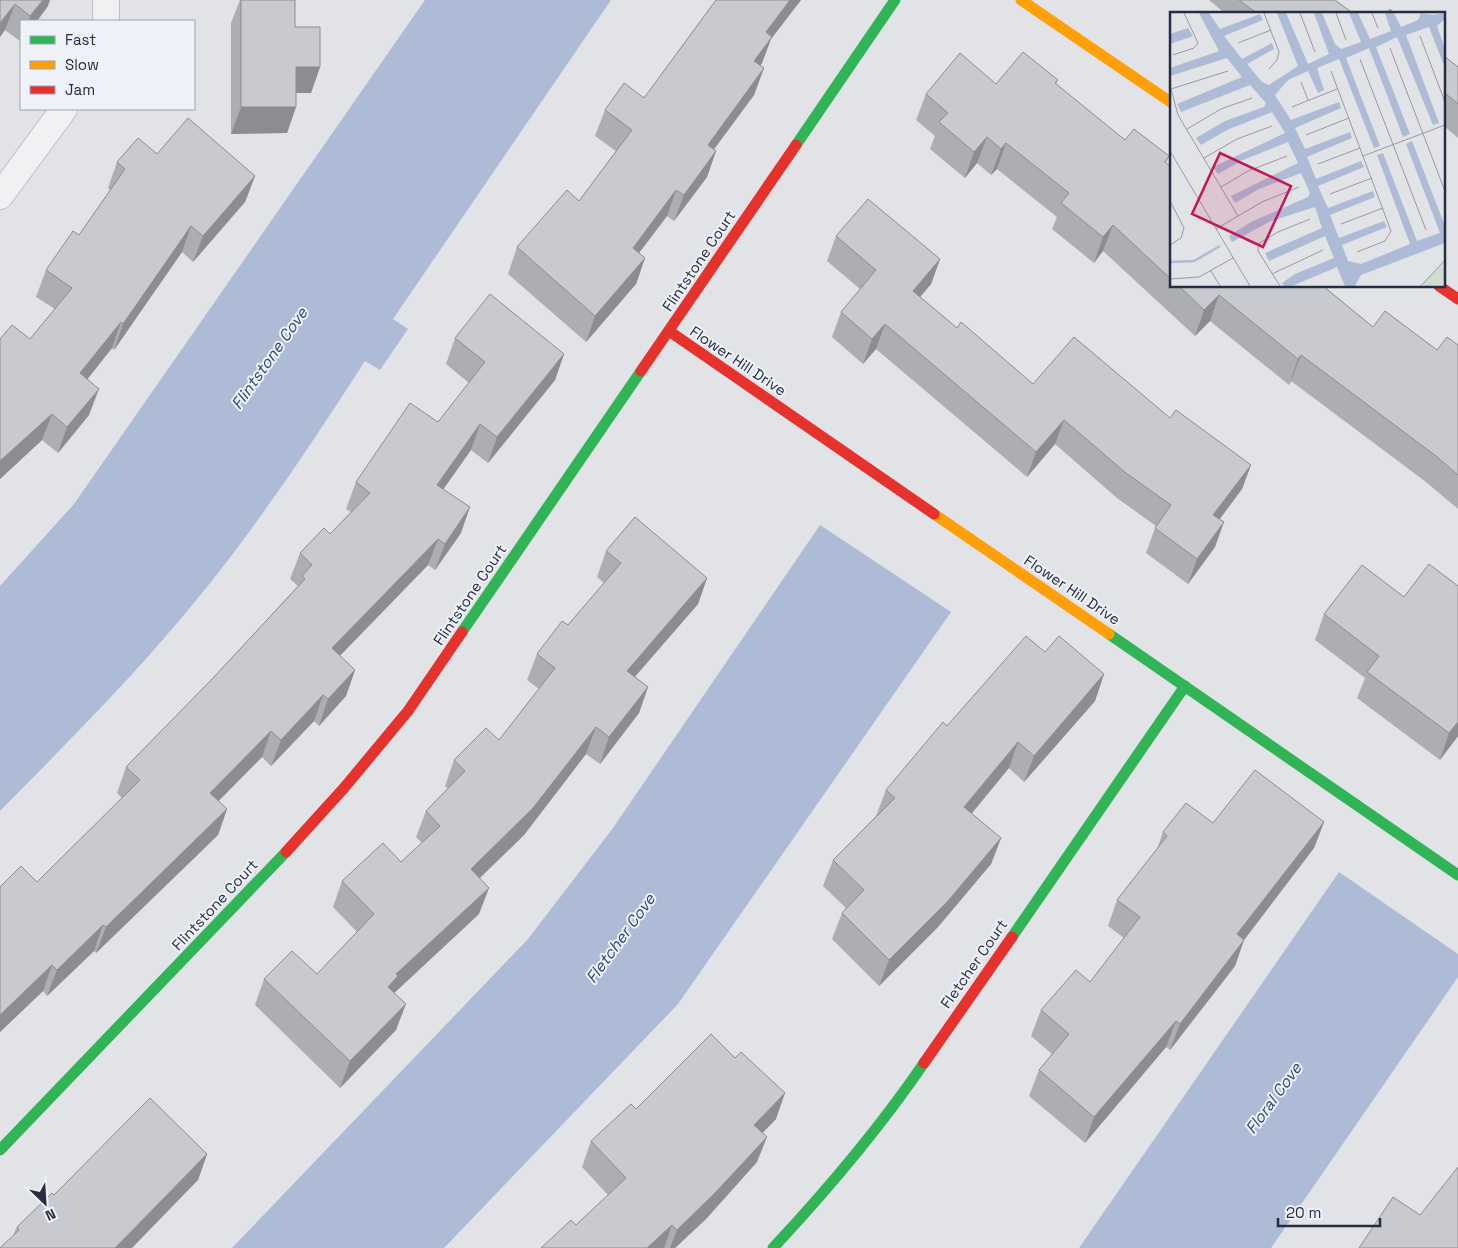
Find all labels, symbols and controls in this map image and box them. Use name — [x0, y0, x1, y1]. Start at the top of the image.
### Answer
inset map — [1170, 12, 1446, 288]
legend — [20, 20, 195, 110]
text: Fast — [65, 30, 96, 49]
text: Slow — [65, 55, 99, 74]
text: Jam — [65, 80, 95, 99]
street label: Flintstone Court — [658, 207, 739, 315]
water label: Flintstone Cove — [226, 303, 313, 413]
street label: Flower Hill Drive — [687, 321, 790, 400]
street label: Flintstone Court — [429, 541, 510, 649]
street label: Flower Hill Drive — [1021, 550, 1124, 629]
street label: Flintstone Court — [168, 855, 262, 954]
water label: Fletcher Cove — [581, 889, 660, 987]
street label: Fletcher Court — [936, 916, 1011, 1012]
water label: Floral Cove — [1241, 1058, 1307, 1138]
north arrow — [20, 1178, 70, 1228]
scale bar — [1278, 1196, 1380, 1228]
text: 20 m — [1286, 1203, 1321, 1222]
text: N — [42, 1205, 59, 1225]

